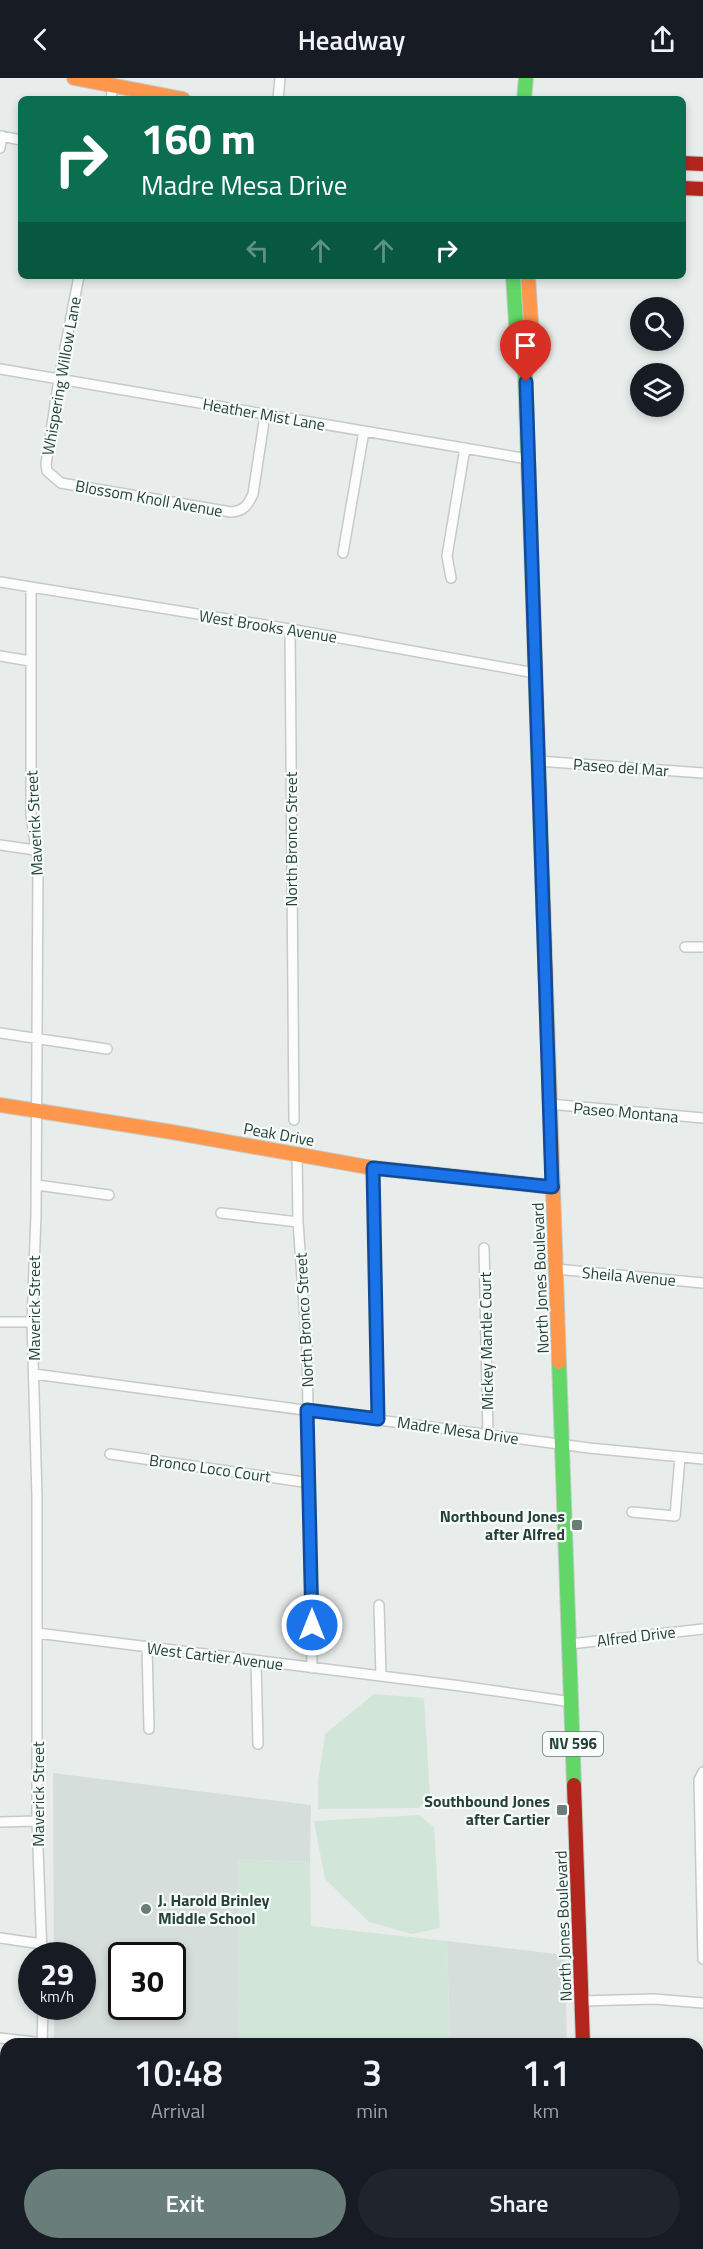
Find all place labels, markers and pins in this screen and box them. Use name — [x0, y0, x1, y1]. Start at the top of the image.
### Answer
pin — [500, 320, 551, 382]
place label: Northbound Jones after Alfred — [440, 1504, 565, 1546]
marker: Northbound Jones after Alfred — [570, 1518, 584, 1532]
place label: Southbound Jones after Cartier — [424, 1789, 550, 1831]
marker: Southbound Jones after Cartier — [555, 1803, 569, 1817]
place label: J. Harold Brinley Middle School — [158, 1888, 270, 1930]
marker: J. Harold Brinley Middle School — [139, 1902, 153, 1916]

